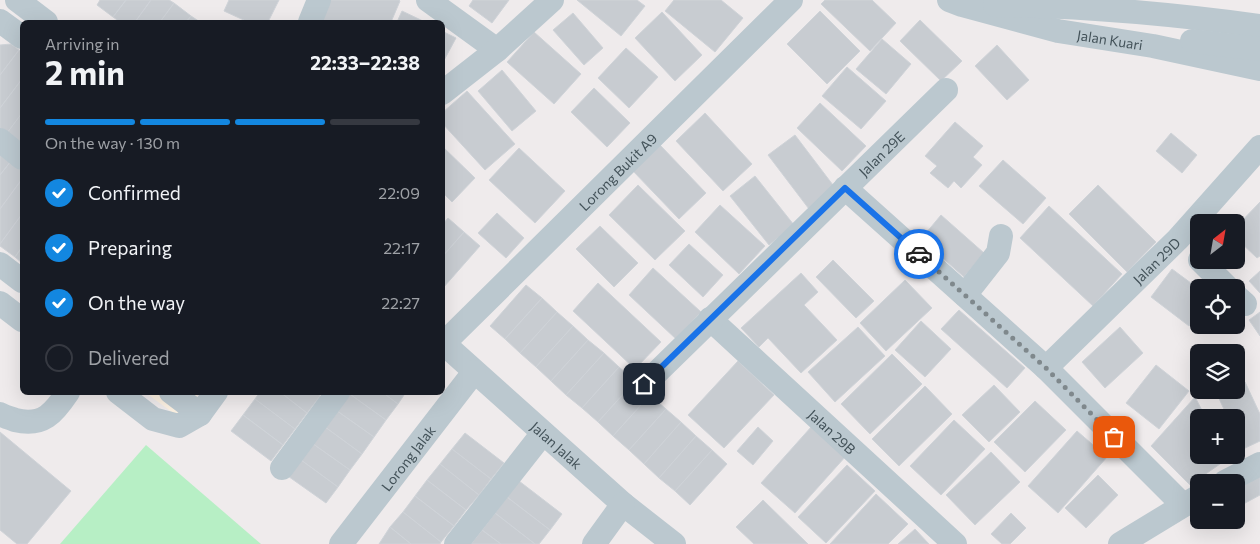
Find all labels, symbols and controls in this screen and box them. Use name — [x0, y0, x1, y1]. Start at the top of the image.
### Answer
street label: Jalan Kuari — [1076, 26, 1144, 53]
text: Arriving in — [45, 34, 119, 53]
text: 22:33–22:38 — [310, 51, 420, 74]
text: 2 min — [45, 52, 125, 92]
street label: Jalan 29E — [855, 127, 908, 180]
street label: Lorong Bukit A9 — [575, 129, 660, 214]
text: On the way · 130 m — [45, 133, 180, 152]
icon: check — [45, 179, 73, 207]
text: Confirmed — [88, 181, 181, 204]
text: 22:09 — [378, 183, 420, 202]
north arrow — [1190, 214, 1245, 269]
map controls — [1190, 214, 1245, 529]
courier — [894, 229, 944, 279]
street label: Jalan 29D — [1129, 233, 1183, 287]
icon: check — [45, 234, 73, 262]
text: Preparing — [88, 236, 172, 259]
text: 22:17 — [383, 238, 420, 257]
icon: car — [905, 240, 933, 268]
button: locate — [1190, 279, 1245, 334]
icon: check — [45, 289, 73, 317]
text: On the way — [88, 291, 185, 314]
text: 22:27 — [381, 293, 420, 312]
button: layers — [1190, 344, 1245, 399]
text: Delivered — [88, 346, 169, 369]
pin — [623, 363, 665, 405]
icon: home — [630, 370, 658, 398]
street label: Jalan 29B — [805, 405, 859, 457]
button: + — [1190, 409, 1245, 464]
pin — [1093, 416, 1135, 458]
street label: Jalan Jalak — [528, 417, 586, 472]
street label: Lorong Jalak — [377, 421, 439, 494]
icon: bag — [1100, 423, 1128, 451]
button: − — [1190, 474, 1245, 529]

